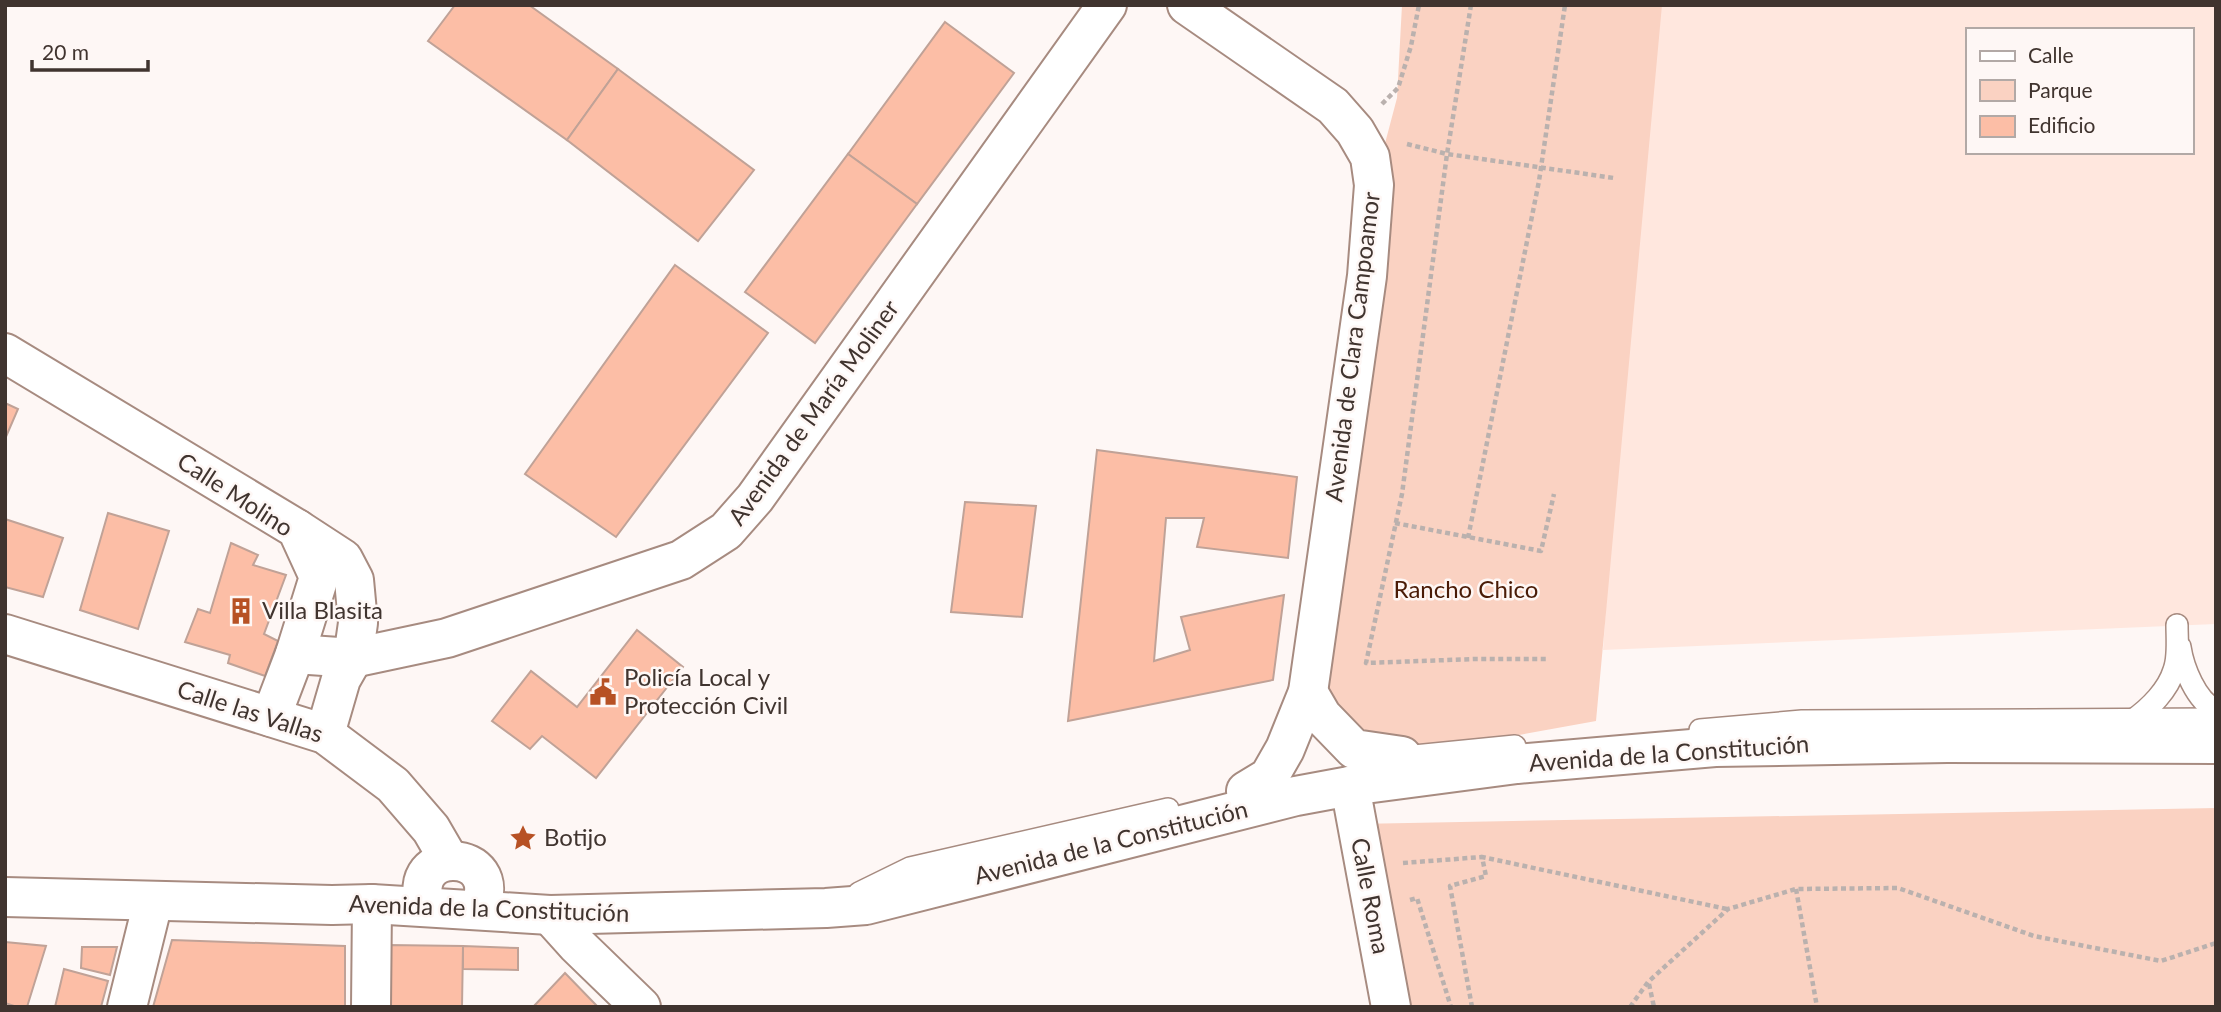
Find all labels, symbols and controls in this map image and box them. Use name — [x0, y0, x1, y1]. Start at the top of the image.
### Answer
scale bar — [32, 28, 147, 72]
legend — [1966, 28, 2193, 154]
text: 20 m — [42, 39, 89, 64]
text: Calle — [2028, 42, 2073, 67]
text: Parque — [2028, 77, 2093, 102]
text: Edificio — [2028, 112, 2096, 137]
street label: Avenida de Clara Campoamor — [1318, 190, 1385, 503]
street label: Avenida de María Moliner — [721, 294, 904, 530]
street label: Calle Molino — [173, 446, 299, 542]
park label: Rancho Chico — [1394, 574, 1538, 603]
place label: Villa Blasita — [262, 595, 383, 624]
building icon: Villa Blasita — [226, 596, 256, 626]
place label: Policía Local y Protección Civil — [624, 662, 788, 719]
street label: Calle las Vallas — [174, 673, 327, 748]
public building icon: Policía Local y Protección Civil — [588, 677, 618, 707]
street label: Avenida de la Constitución — [1528, 728, 1810, 777]
street label: Avenida de la Constitución — [971, 794, 1250, 890]
place label: Botijo — [544, 822, 607, 851]
place icon: Botijo — [508, 823, 538, 853]
street label: Calle Roma — [1346, 835, 1397, 956]
street label: Avenida de la Constitución — [348, 888, 630, 927]

